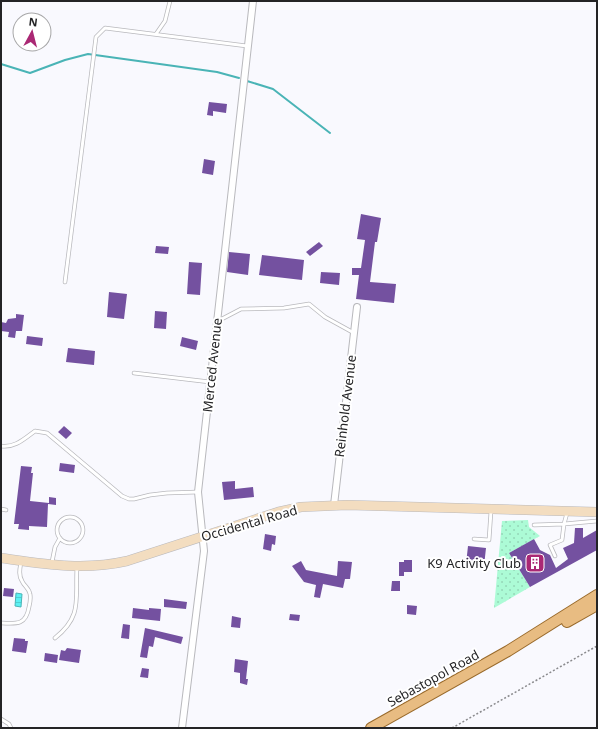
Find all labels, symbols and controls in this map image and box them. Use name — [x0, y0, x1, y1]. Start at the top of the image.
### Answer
north arrow — [12, 12, 52, 52]
text: N — [28, 14, 39, 30]
street label: Merced Avenue — [198, 317, 226, 413]
street label: Reinhold Avenue — [330, 354, 360, 458]
street label: Occidental Road — [199, 501, 299, 545]
building icon: K9 Activity Club — [524, 552, 546, 574]
place label: K9 Activity Club — [427, 554, 521, 572]
street label: Sebastopol Road — [384, 645, 482, 711]

